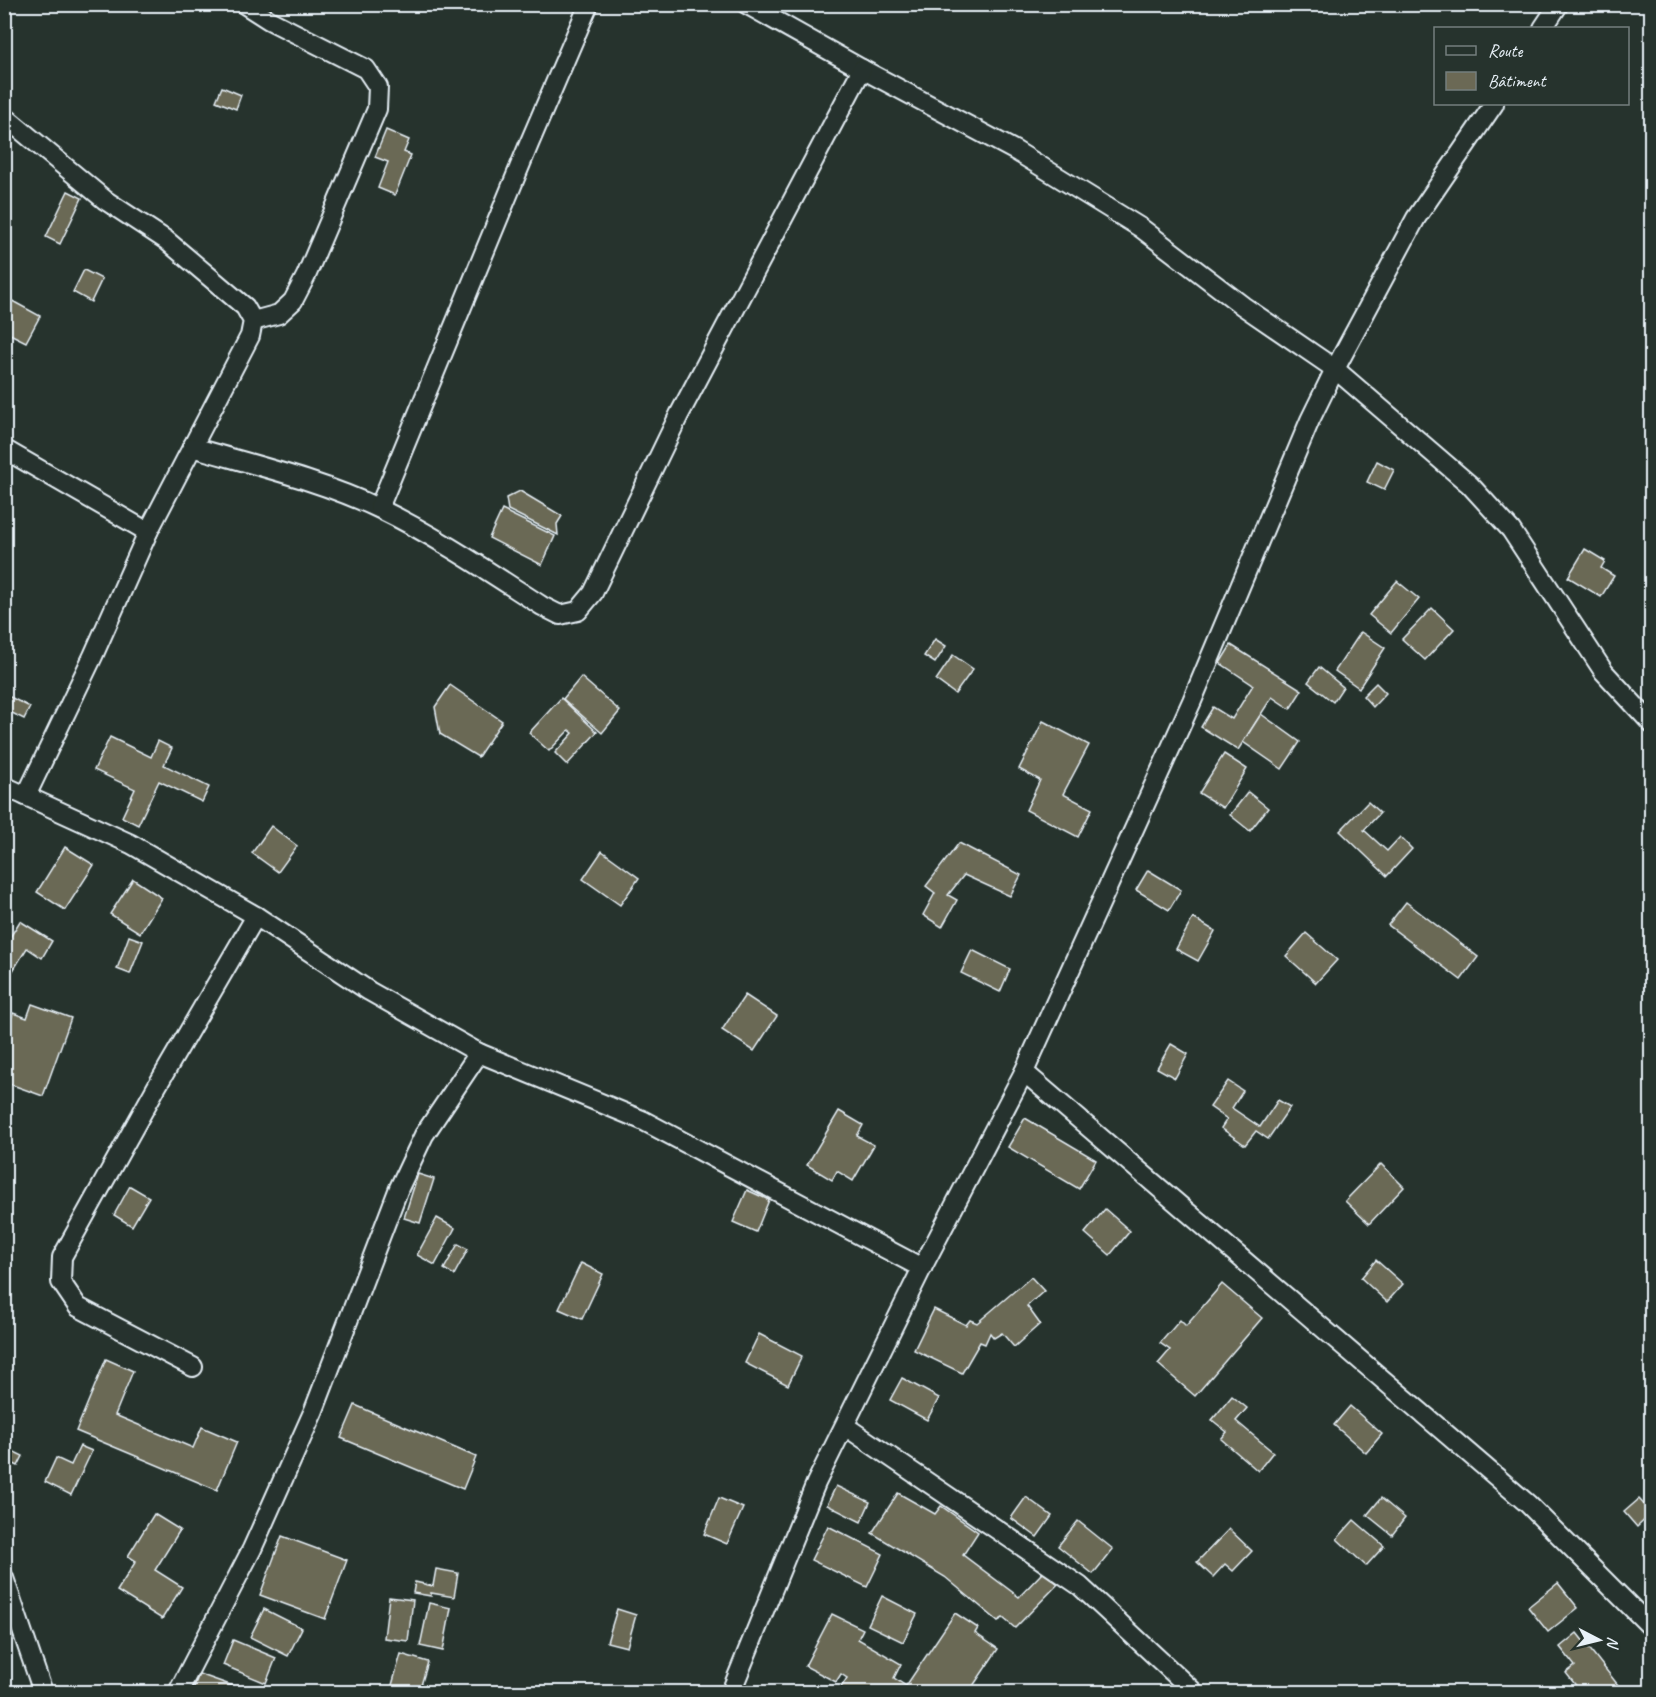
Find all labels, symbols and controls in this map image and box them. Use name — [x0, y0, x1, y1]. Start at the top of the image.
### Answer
legend — [1434, 27, 1629, 105]
text: Route — [1488, 40, 1523, 62]
text: Bâtiment — [1488, 70, 1548, 92]
north arrow — [1569, 1610, 1629, 1670]
text: N — [1602, 1636, 1623, 1651]

